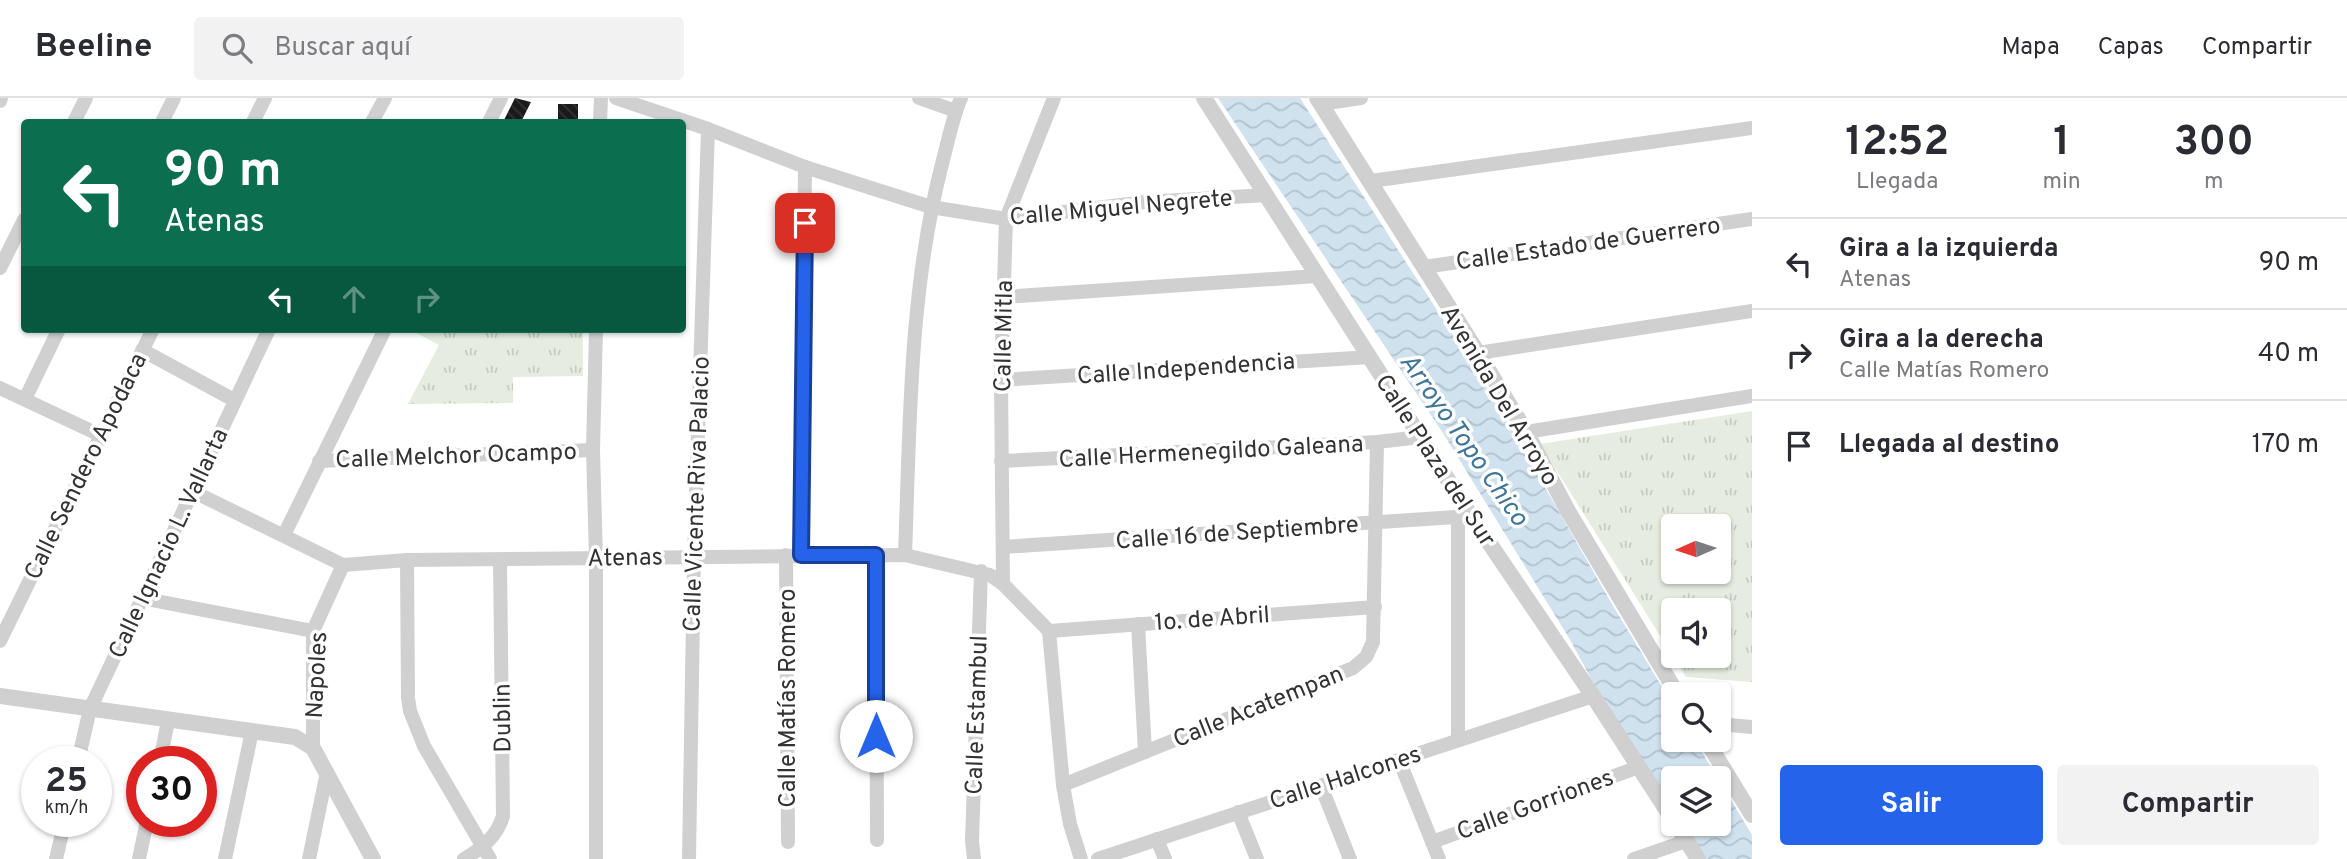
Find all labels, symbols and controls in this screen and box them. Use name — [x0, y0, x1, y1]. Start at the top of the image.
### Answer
search box — [194, 17, 684, 80]
text: Beeline — [35, 27, 152, 69]
icon: search — [218, 29, 256, 67]
text: Buscar aquí — [274, 32, 411, 65]
text: Mapa — [2002, 33, 2060, 63]
text: Capas — [2098, 33, 2164, 63]
text: Compartir — [2202, 33, 2312, 63]
text: 12:52 — [1845, 117, 1949, 170]
text: 1 — [2053, 117, 2070, 170]
text: 300 — [2174, 117, 2254, 170]
text: 90 m — [164, 142, 282, 204]
icon: left — [49, 147, 140, 238]
text: Llegada — [1856, 168, 1938, 197]
text: min — [2042, 168, 2081, 197]
text: m — [2204, 168, 2224, 197]
street label: Calle Miguel Negrete — [1008, 184, 1234, 234]
pin — [775, 193, 835, 253]
text: Atenas — [164, 203, 265, 243]
icon: arrive — [786, 204, 824, 242]
street label: Calle Estado de Guerrero — [1454, 212, 1723, 278]
text: Gira a la izquierda — [1839, 233, 2058, 266]
icon: left — [1780, 245, 1818, 283]
text: 90 m — [2259, 247, 2319, 280]
text: Atenas — [1839, 266, 1911, 295]
icon: left — [262, 280, 300, 318]
icon: ahead — [335, 280, 373, 318]
icon: right — [408, 280, 446, 318]
street label: Calle Mitla — [989, 280, 1021, 392]
street label: Avenida Del Arroyo — [1433, 300, 1564, 492]
text: Gira a la derecha — [1839, 324, 2044, 357]
icon: right — [1780, 336, 1818, 374]
text: 40 m — [2258, 338, 2319, 371]
street label: Calle Independencia — [1076, 347, 1296, 393]
water label: Arroyo Topo Chico — [1391, 348, 1535, 533]
street label: Calle Sendero Apodaca — [19, 349, 155, 585]
street label: Calle Vicente Riva Palacio — [678, 356, 718, 633]
text: Calle Matías Romero — [1839, 357, 2049, 386]
street label: Calle Plaza del Sur — [1367, 369, 1501, 553]
street label: Calle Ignacio L. Vallarta — [103, 424, 236, 664]
icon: arrive — [1780, 427, 1818, 465]
text: Llegada al destino — [1839, 429, 2059, 462]
text: 170 m — [2252, 429, 2319, 462]
street label: Calle Hermenegildo Galeana — [1058, 430, 1364, 476]
street label: Calle Melchor Ocampo — [335, 438, 577, 476]
street label: Calle 16 de Septiembre — [1114, 511, 1360, 557]
north arrow — [1661, 514, 1731, 584]
map controls — [1661, 514, 1731, 836]
street label: Atenas — [587, 543, 663, 575]
street label: Calle Matías Romero — [774, 588, 804, 808]
button: sound — [1661, 598, 1731, 668]
street label: 1o. de Abril — [1153, 601, 1271, 639]
street label: Napoles — [301, 631, 335, 719]
street label: Calle Estambul — [960, 635, 996, 795]
street label: Calle Acatempan — [1169, 660, 1348, 756]
button: search — [1661, 682, 1731, 752]
street label: Dublin — [488, 683, 520, 753]
position arrow — [839, 699, 913, 773]
street label: Calle Halcones — [1266, 740, 1425, 818]
speed limit sign: 30 — [126, 746, 217, 837]
text: 25 — [45, 760, 88, 804]
street label: Calle Gorriones — [1453, 764, 1618, 848]
button: Salir — [1780, 765, 2043, 845]
button: Compartir — [2057, 765, 2319, 845]
button: layers — [1661, 766, 1731, 836]
text: km/h — [45, 797, 88, 820]

